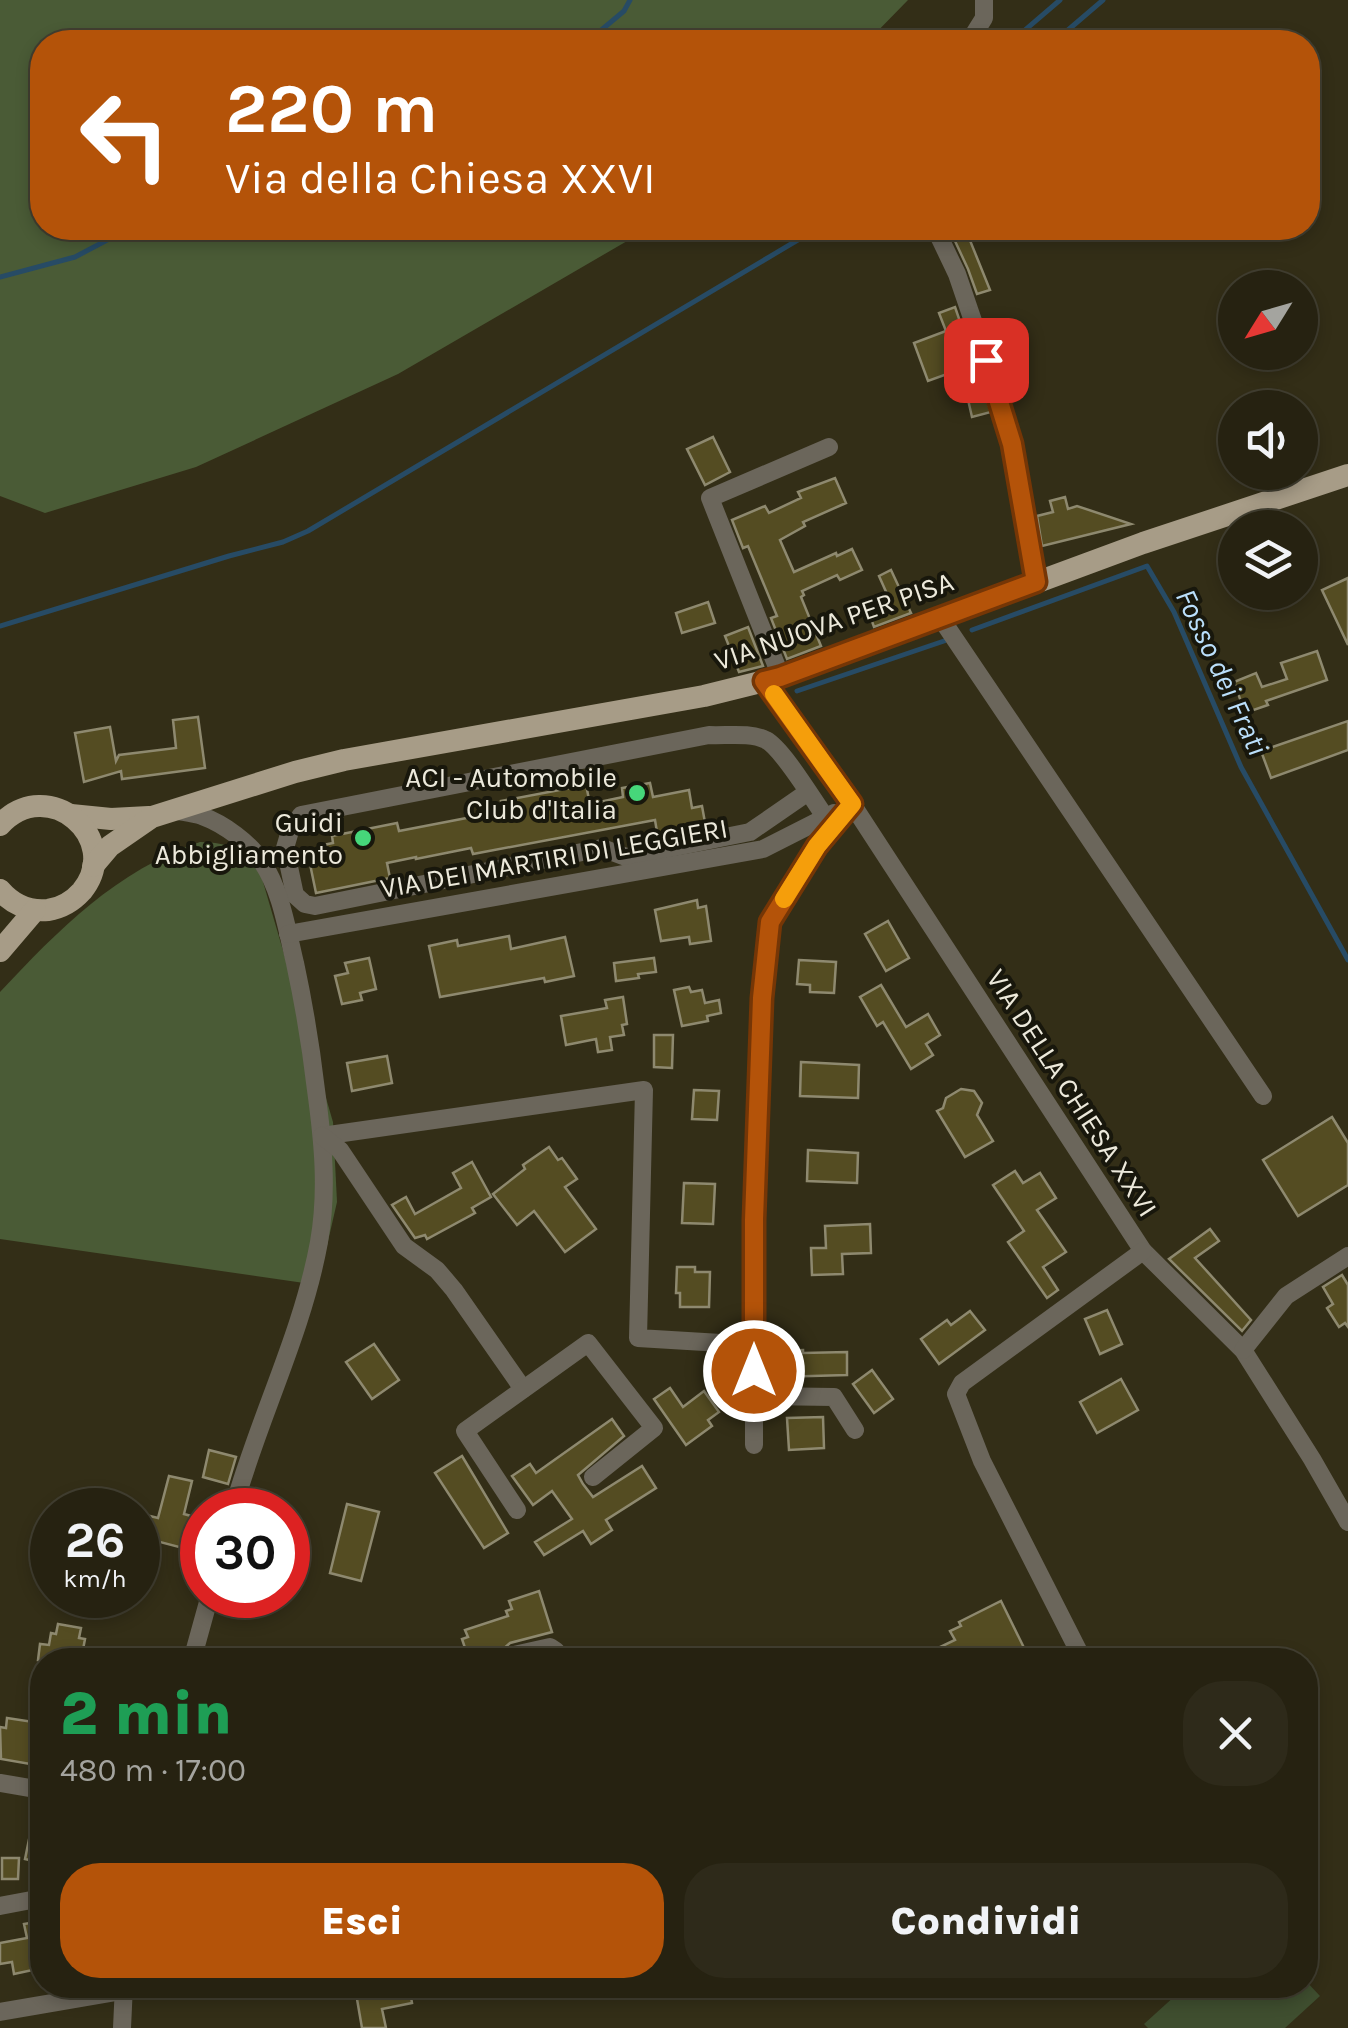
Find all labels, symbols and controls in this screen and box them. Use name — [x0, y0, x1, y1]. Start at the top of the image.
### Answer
text: 220 m — [225, 68, 438, 150]
icon: left — [60, 70, 190, 200]
text: Via della Chiesa XXVI — [225, 152, 656, 204]
north arrow — [1218, 270, 1318, 370]
map controls — [1218, 270, 1318, 610]
pin — [944, 318, 1029, 403]
icon: arrive — [959, 333, 1014, 388]
button: sound — [1218, 390, 1318, 490]
button: layers — [1218, 510, 1318, 610]
street label: VIA NUOVA PER PISA — [710, 565, 958, 677]
water label: Fosso dei Frati — [1168, 583, 1276, 761]
place label: ACI - Automobile Club d'Italia — [405, 761, 617, 826]
marker: ACI - Automobile Club d'Italia — [626, 782, 648, 804]
place label: Guidi Abbigliamento — [155, 806, 343, 871]
street label: VIA DEI MARTIRI DI LEGGIERI — [378, 811, 730, 905]
marker: Guidi Abbigliamento — [352, 827, 374, 849]
street label: VIA DELLA CHIESA XXVI — [980, 963, 1164, 1223]
position arrow — [702, 1319, 806, 1423]
speed limit sign: 30 — [180, 1488, 310, 1618]
text: 26 — [65, 1511, 125, 1570]
text: km/h — [63, 1564, 127, 1593]
text: 2 min — [60, 1679, 232, 1749]
button: close — [1183, 1681, 1288, 1786]
text: 480 m · 17:00 — [60, 1752, 246, 1789]
button: Esci — [60, 1863, 664, 1978]
button: Condividi — [684, 1863, 1288, 1978]

